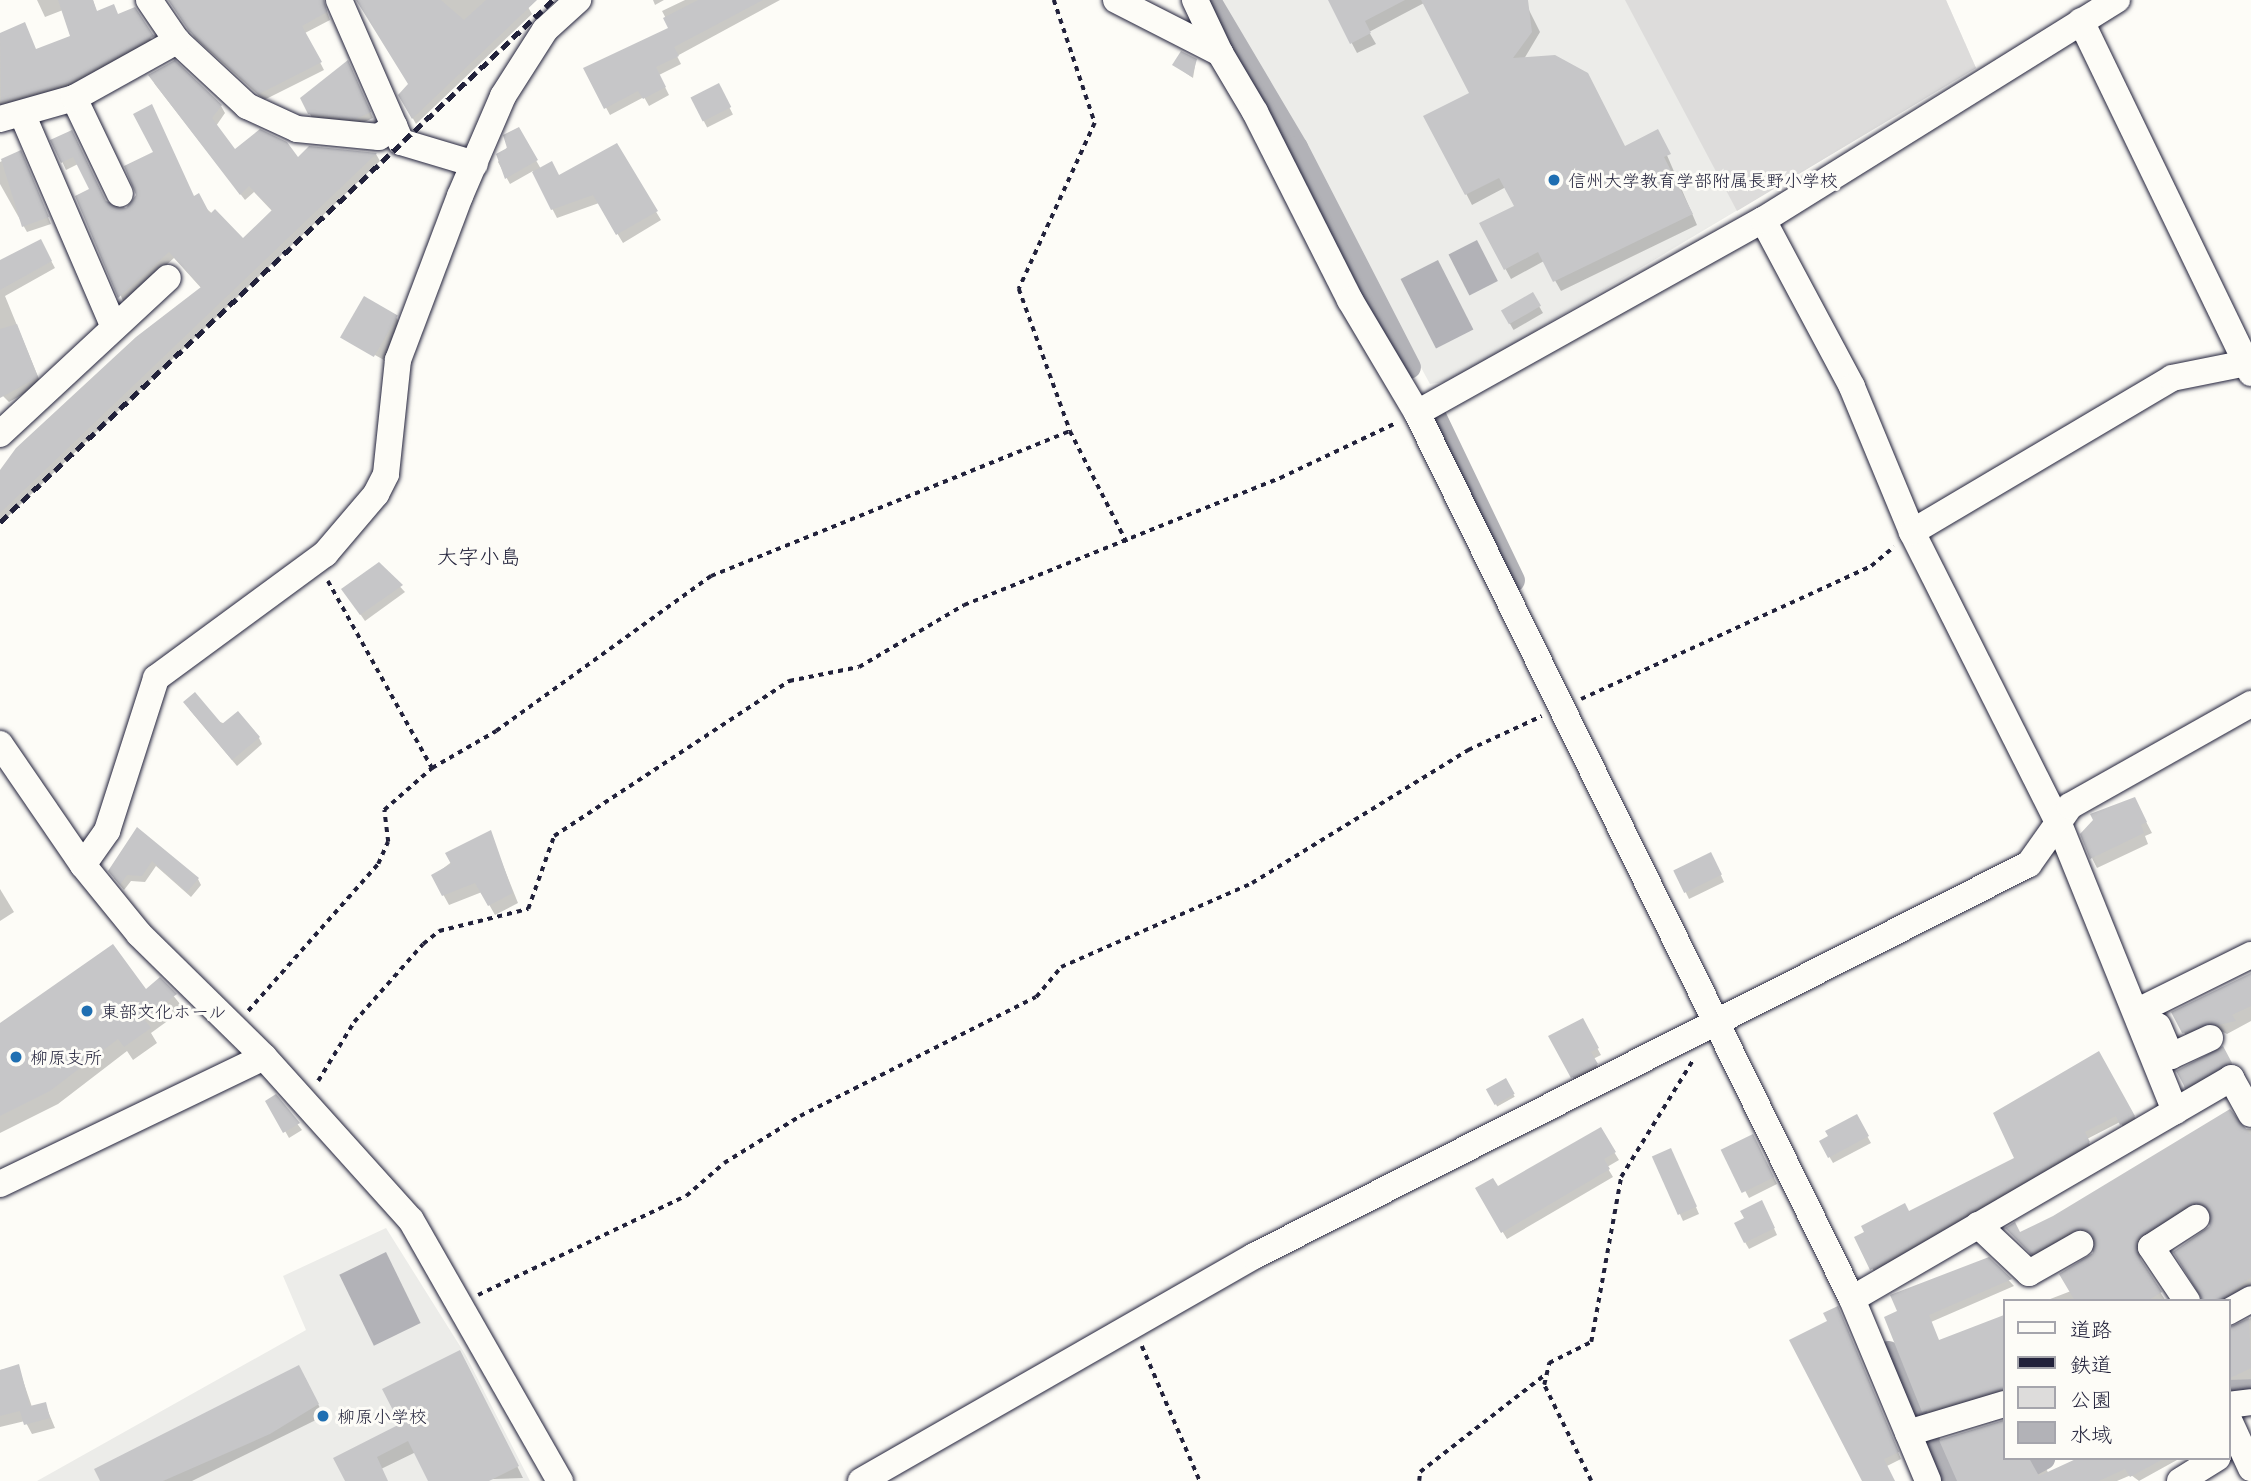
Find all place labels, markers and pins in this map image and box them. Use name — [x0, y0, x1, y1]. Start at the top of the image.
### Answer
place label: 信州大学教育学部附属長野小学校 — [1568, 169, 1838, 191]
marker: 信州大学教育学部附属長野小学校 — [1546, 172, 1562, 188]
place label: 東部文化ホール — [101, 1000, 227, 1022]
marker: 東部文化ホール — [79, 1003, 95, 1019]
place label: 柳原支所 — [30, 1046, 102, 1068]
marker: 柳原支所 — [8, 1049, 24, 1065]
place label: 柳原小学校 — [337, 1405, 427, 1427]
marker: 柳原小学校 — [315, 1408, 331, 1424]

